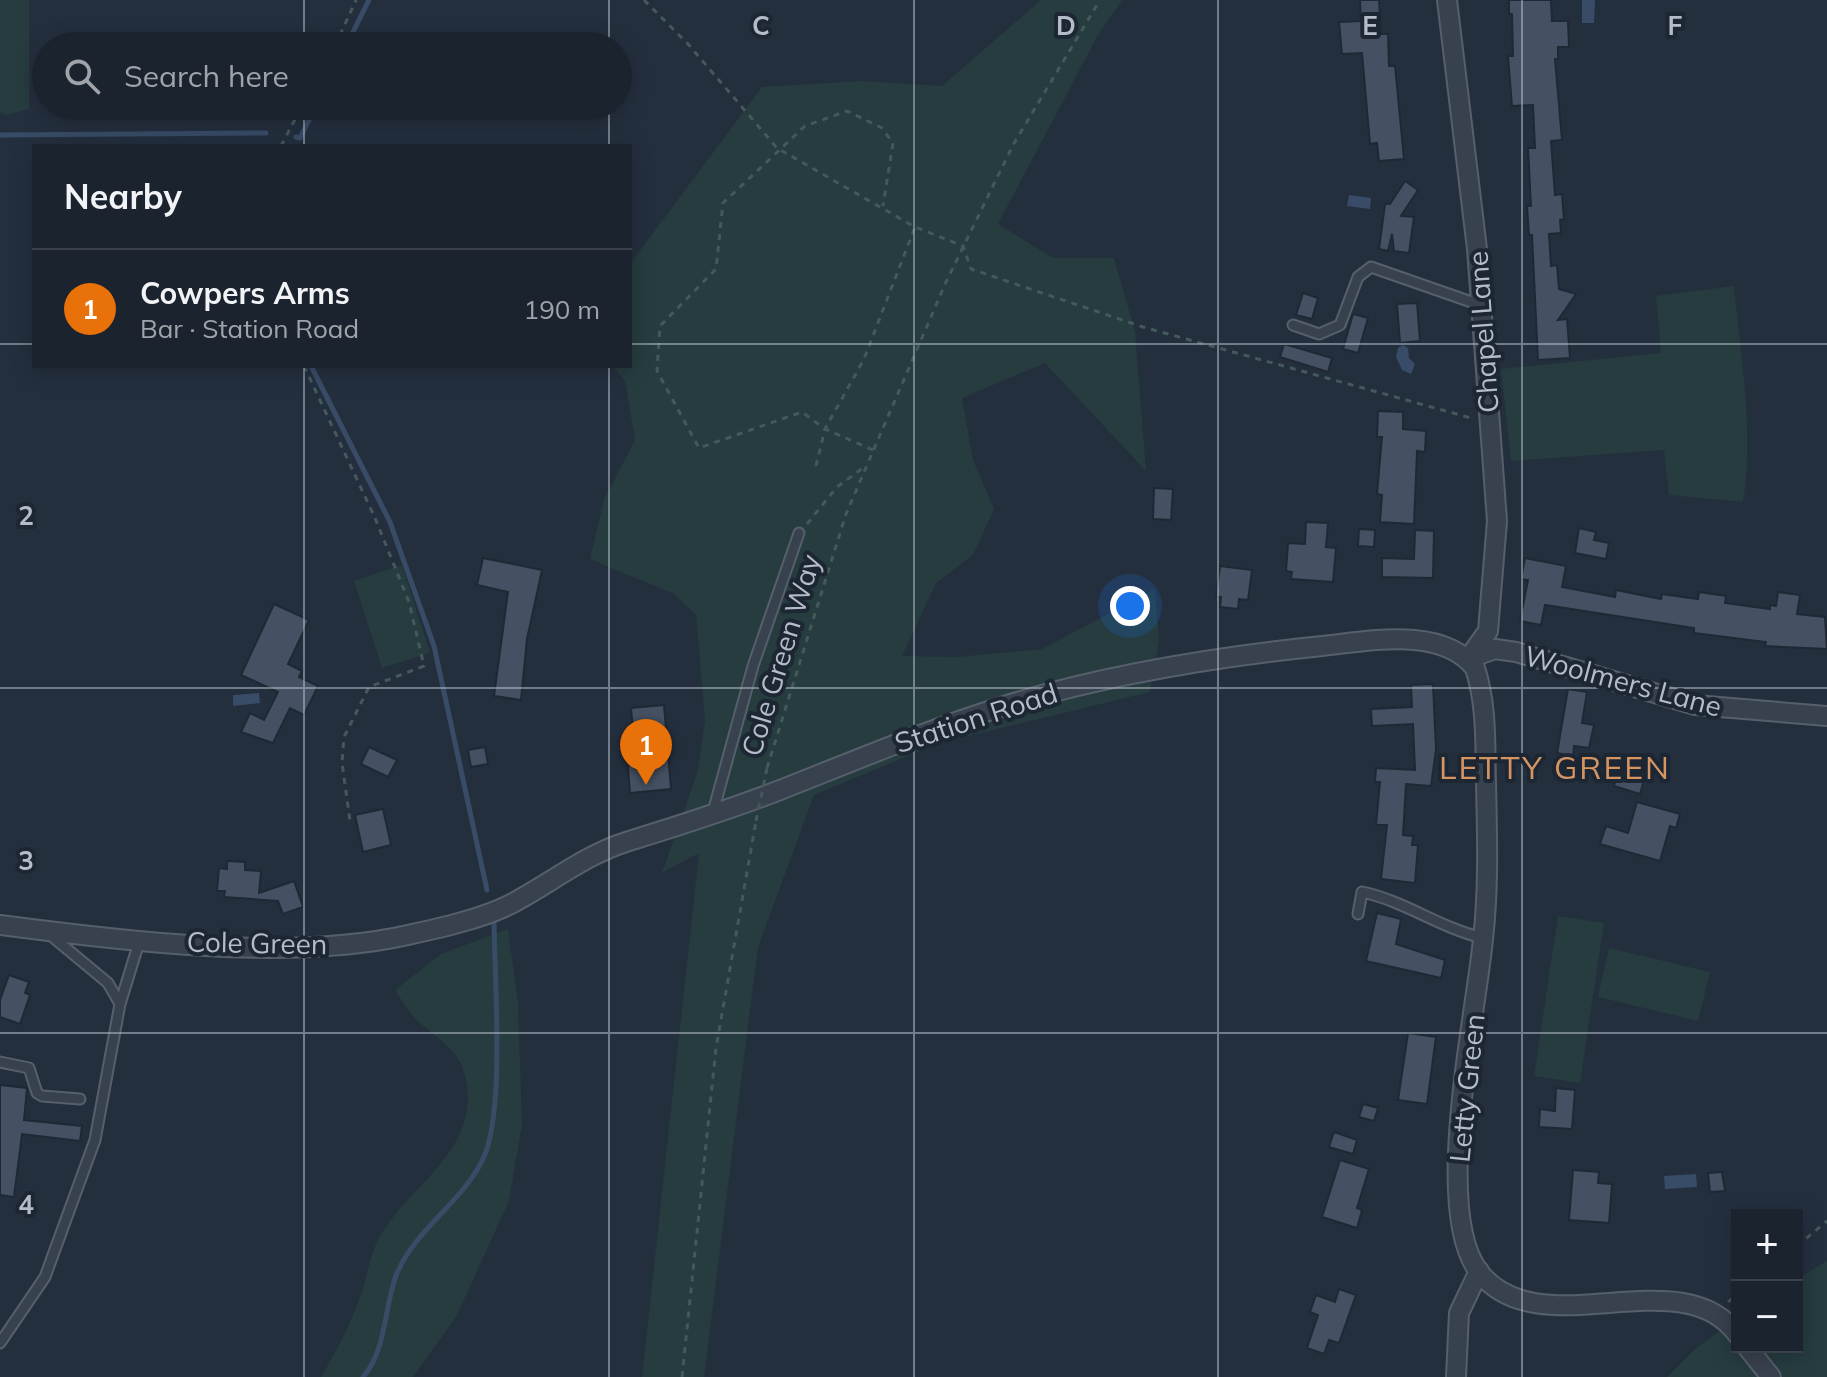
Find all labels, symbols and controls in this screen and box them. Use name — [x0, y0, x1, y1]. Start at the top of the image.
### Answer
text: C — [752, 9, 770, 42]
text: D — [1056, 9, 1076, 42]
text: E — [1362, 9, 1378, 42]
text: F — [1668, 9, 1683, 42]
search box — [32, 32, 632, 120]
icon: search — [60, 54, 104, 98]
text: Search here — [124, 57, 289, 95]
text: Nearby — [64, 175, 182, 218]
street label: Chapel Lane — [1459, 250, 1506, 414]
text: Cowpers Arms — [140, 274, 350, 312]
text: 1 — [82, 293, 98, 326]
text: 190 m — [524, 293, 600, 326]
text: Bar · Station Road — [140, 312, 359, 345]
text: 2 — [18, 499, 34, 532]
street label: Cole Green Way — [733, 550, 828, 760]
your location — [1110, 586, 1150, 626]
street label: Woolmers Lane — [1521, 637, 1726, 724]
street label: Station Road — [890, 675, 1062, 760]
pin: 1 — [620, 719, 672, 785]
district label: LETTY GREEN — [1439, 747, 1671, 787]
text: 3 — [18, 844, 34, 877]
street label: Cole Green — [186, 924, 328, 961]
street label: Letty Green — [1441, 1012, 1492, 1164]
text: 4 — [18, 1188, 34, 1221]
map controls — [1731, 1209, 1803, 1353]
button: + — [1731, 1209, 1803, 1281]
button: − — [1731, 1281, 1803, 1353]

